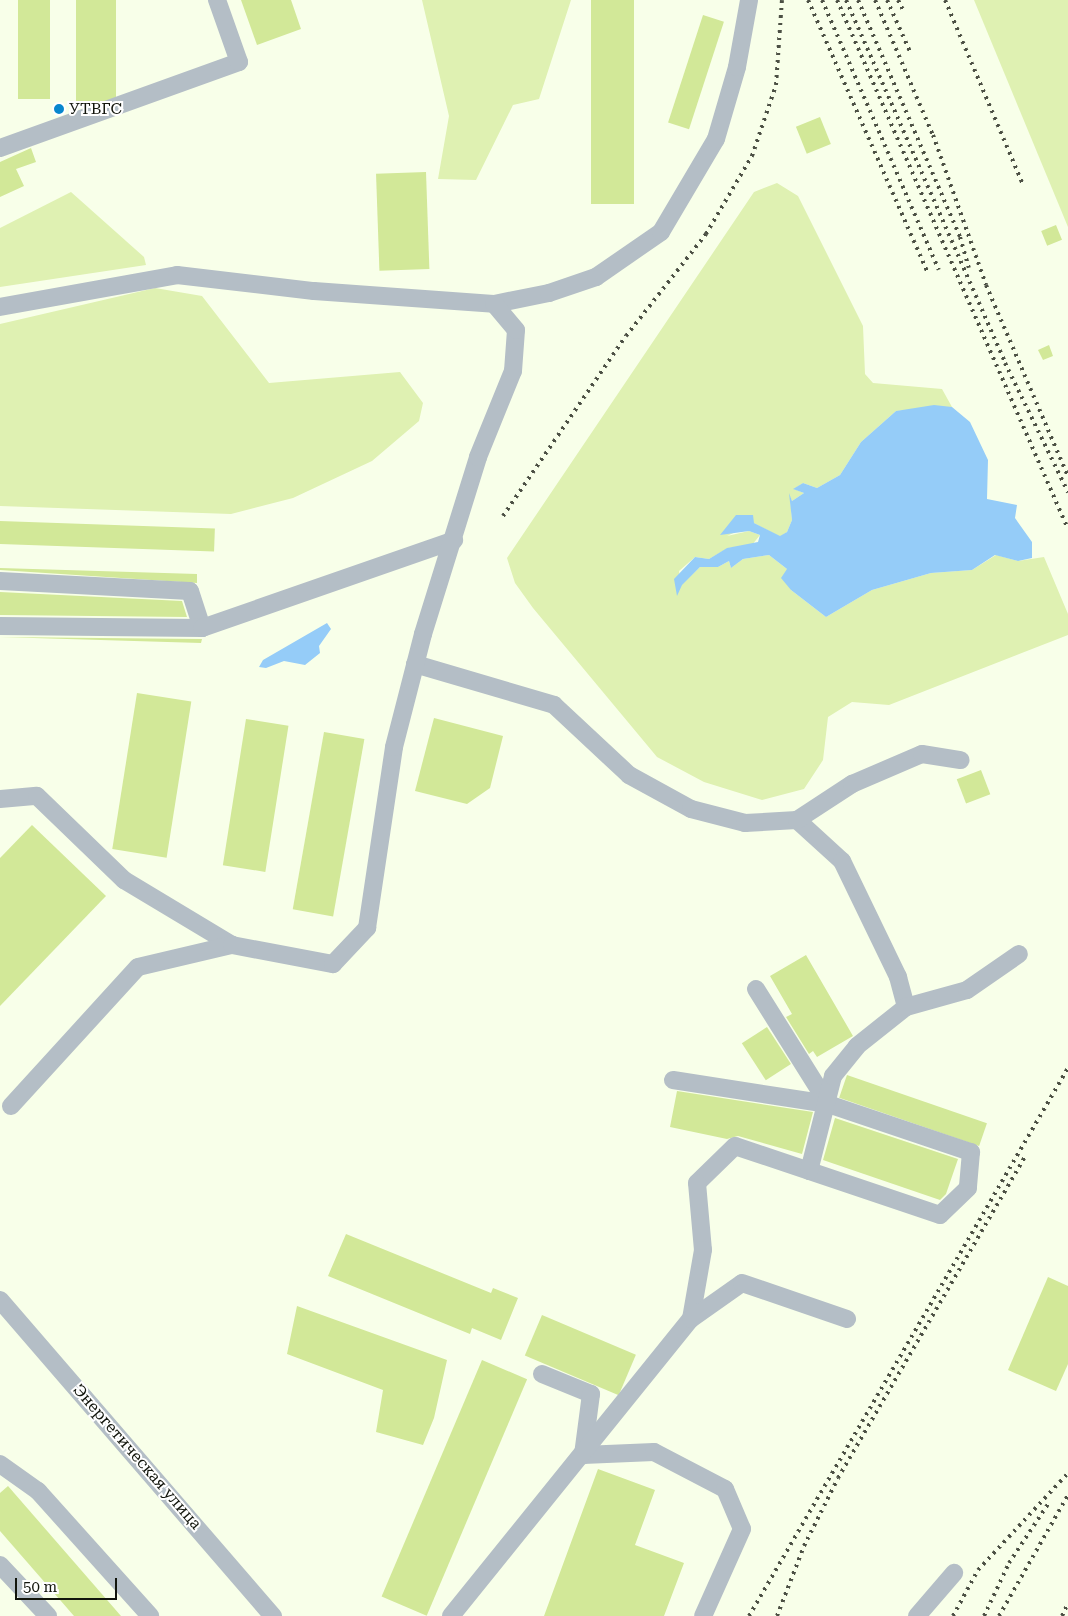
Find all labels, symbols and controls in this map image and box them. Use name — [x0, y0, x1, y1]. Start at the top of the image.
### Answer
place label: УТВГС — [69, 99, 122, 119]
marker: УТВГС — [53, 103, 65, 115]
street label: Энергетическая улица — [69, 1380, 205, 1534]
scale bar — [18, 1568, 120, 1600]
text: 50 m — [23, 1578, 57, 1596]

